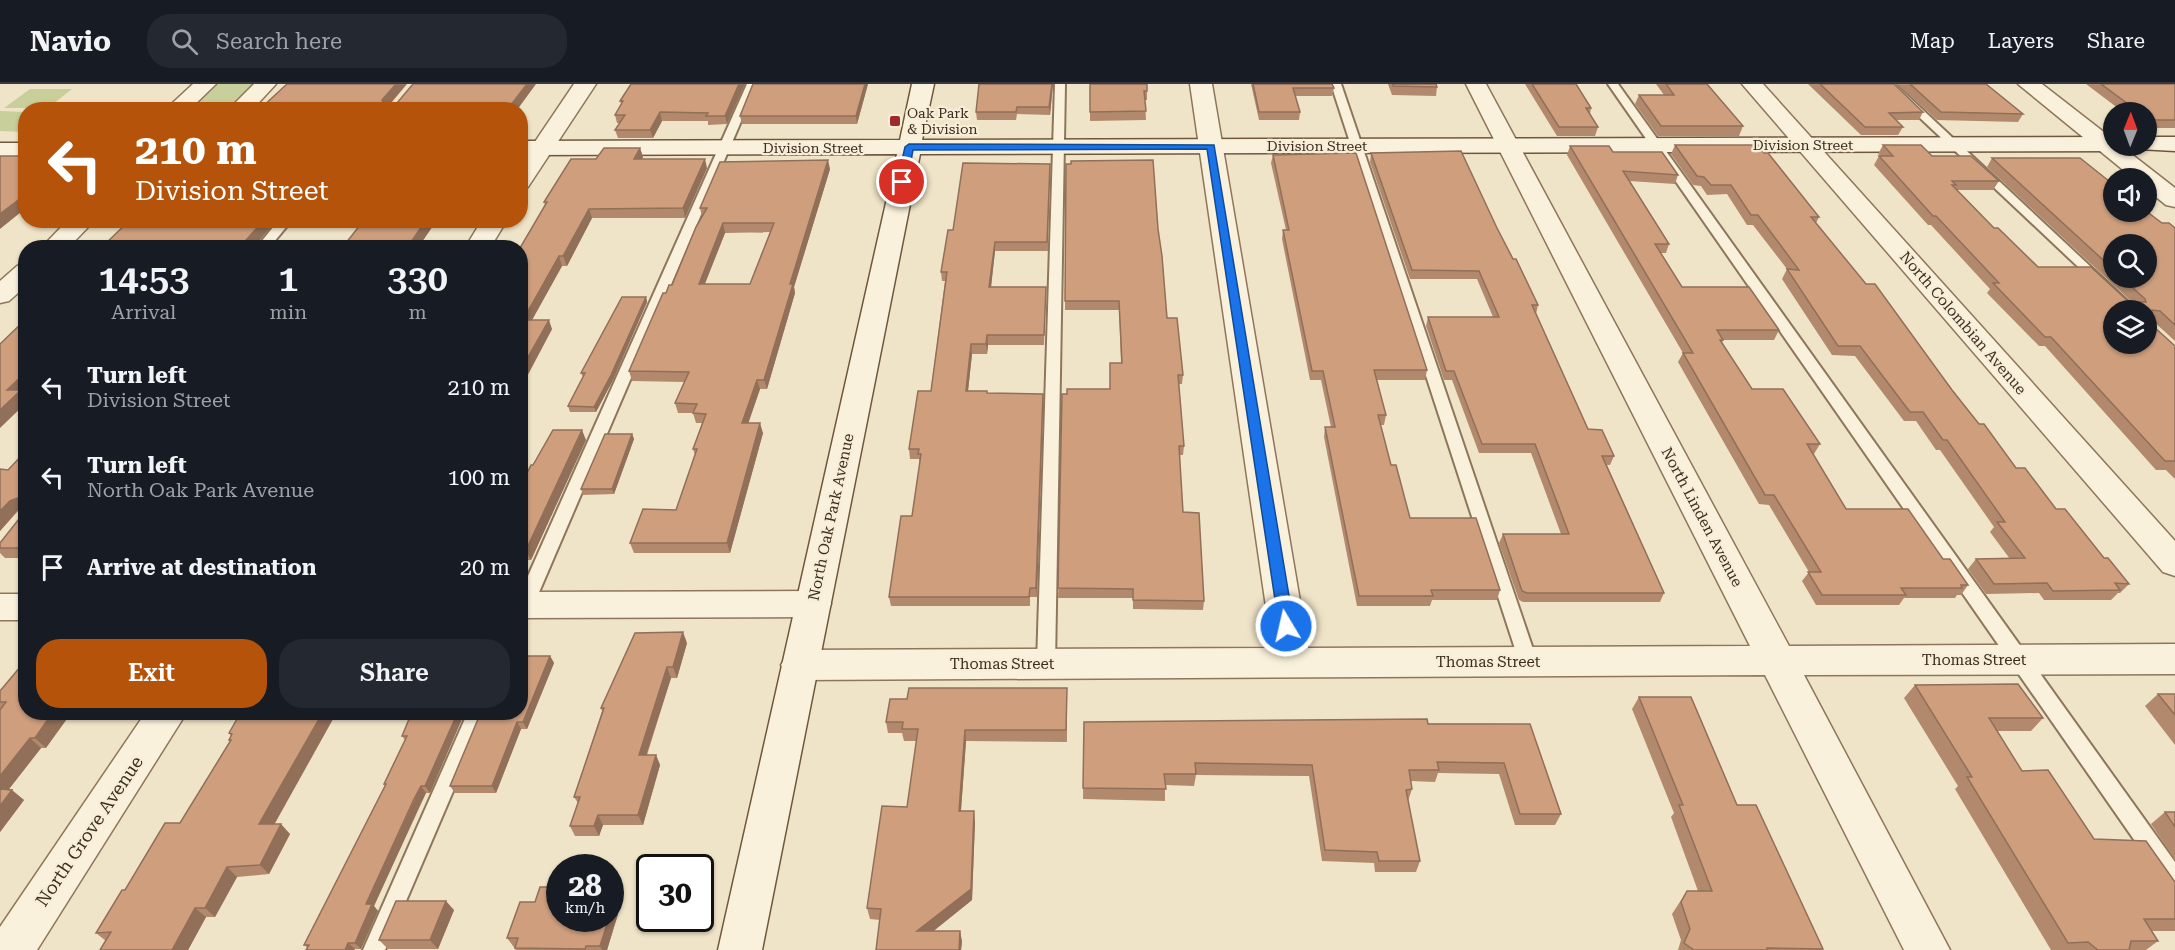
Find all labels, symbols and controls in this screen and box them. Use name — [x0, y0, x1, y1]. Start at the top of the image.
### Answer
search box — [147, 14, 567, 68]
text: Navio — [30, 25, 111, 58]
icon: search — [168, 25, 201, 58]
text: Search here — [216, 29, 342, 54]
text: Map — [1910, 29, 1955, 53]
text: Layers — [1988, 29, 2054, 53]
text: Share — [2087, 29, 2145, 53]
north arrow — [2103, 102, 2157, 156]
map controls — [2103, 102, 2157, 354]
place label: Oak Park & Division — [907, 105, 978, 137]
marker: Oak Park & Division — [888, 114, 902, 128]
text: 210 m — [135, 125, 257, 174]
icon: left — [36, 126, 114, 204]
street label: Division Street — [1753, 137, 1853, 153]
street label: Division Street — [1267, 138, 1367, 154]
street label: Division Street — [763, 140, 863, 156]
pin — [876, 156, 927, 207]
icon: arrive — [885, 165, 918, 198]
button: sound — [2103, 168, 2157, 222]
text: Division Street — [135, 175, 329, 207]
button: search — [2103, 234, 2157, 288]
street label: North Colombian Avenue — [1896, 248, 2030, 398]
text: 14:53 — [98, 258, 189, 300]
text: 1 — [278, 258, 298, 300]
text: 330 — [387, 258, 448, 300]
text: Arrival — [111, 300, 176, 324]
text: min — [270, 300, 307, 324]
text: m — [408, 300, 427, 324]
button: layers — [2103, 300, 2157, 354]
text: Turn left — [87, 363, 187, 388]
icon: left — [36, 371, 69, 404]
text: 210 m — [447, 375, 510, 400]
text: Division Street — [87, 388, 230, 412]
street label: North Oak Park Avenue — [804, 432, 858, 602]
street label: North Linden Avenue — [1658, 444, 1746, 590]
text: Turn left — [87, 453, 187, 478]
icon: left — [36, 461, 69, 494]
text: 100 m — [447, 465, 510, 490]
text: North Oak Park Avenue — [87, 478, 314, 502]
icon: arrive — [36, 551, 69, 584]
text: Arrive at destination — [87, 555, 316, 580]
text: 20 m — [460, 555, 510, 580]
position arrow — [1254, 594, 1318, 658]
button: Exit — [36, 639, 267, 708]
button: Share — [279, 639, 510, 708]
street label: Thomas Street — [1922, 651, 2027, 669]
street label: Thomas Street — [1436, 653, 1541, 671]
street label: Thomas Street — [950, 655, 1055, 673]
street label: North Grove Avenue — [31, 752, 147, 910]
speed limit sign: 30 — [636, 854, 714, 932]
text: 28 — [568, 868, 602, 903]
text: km/h — [565, 899, 605, 917]

